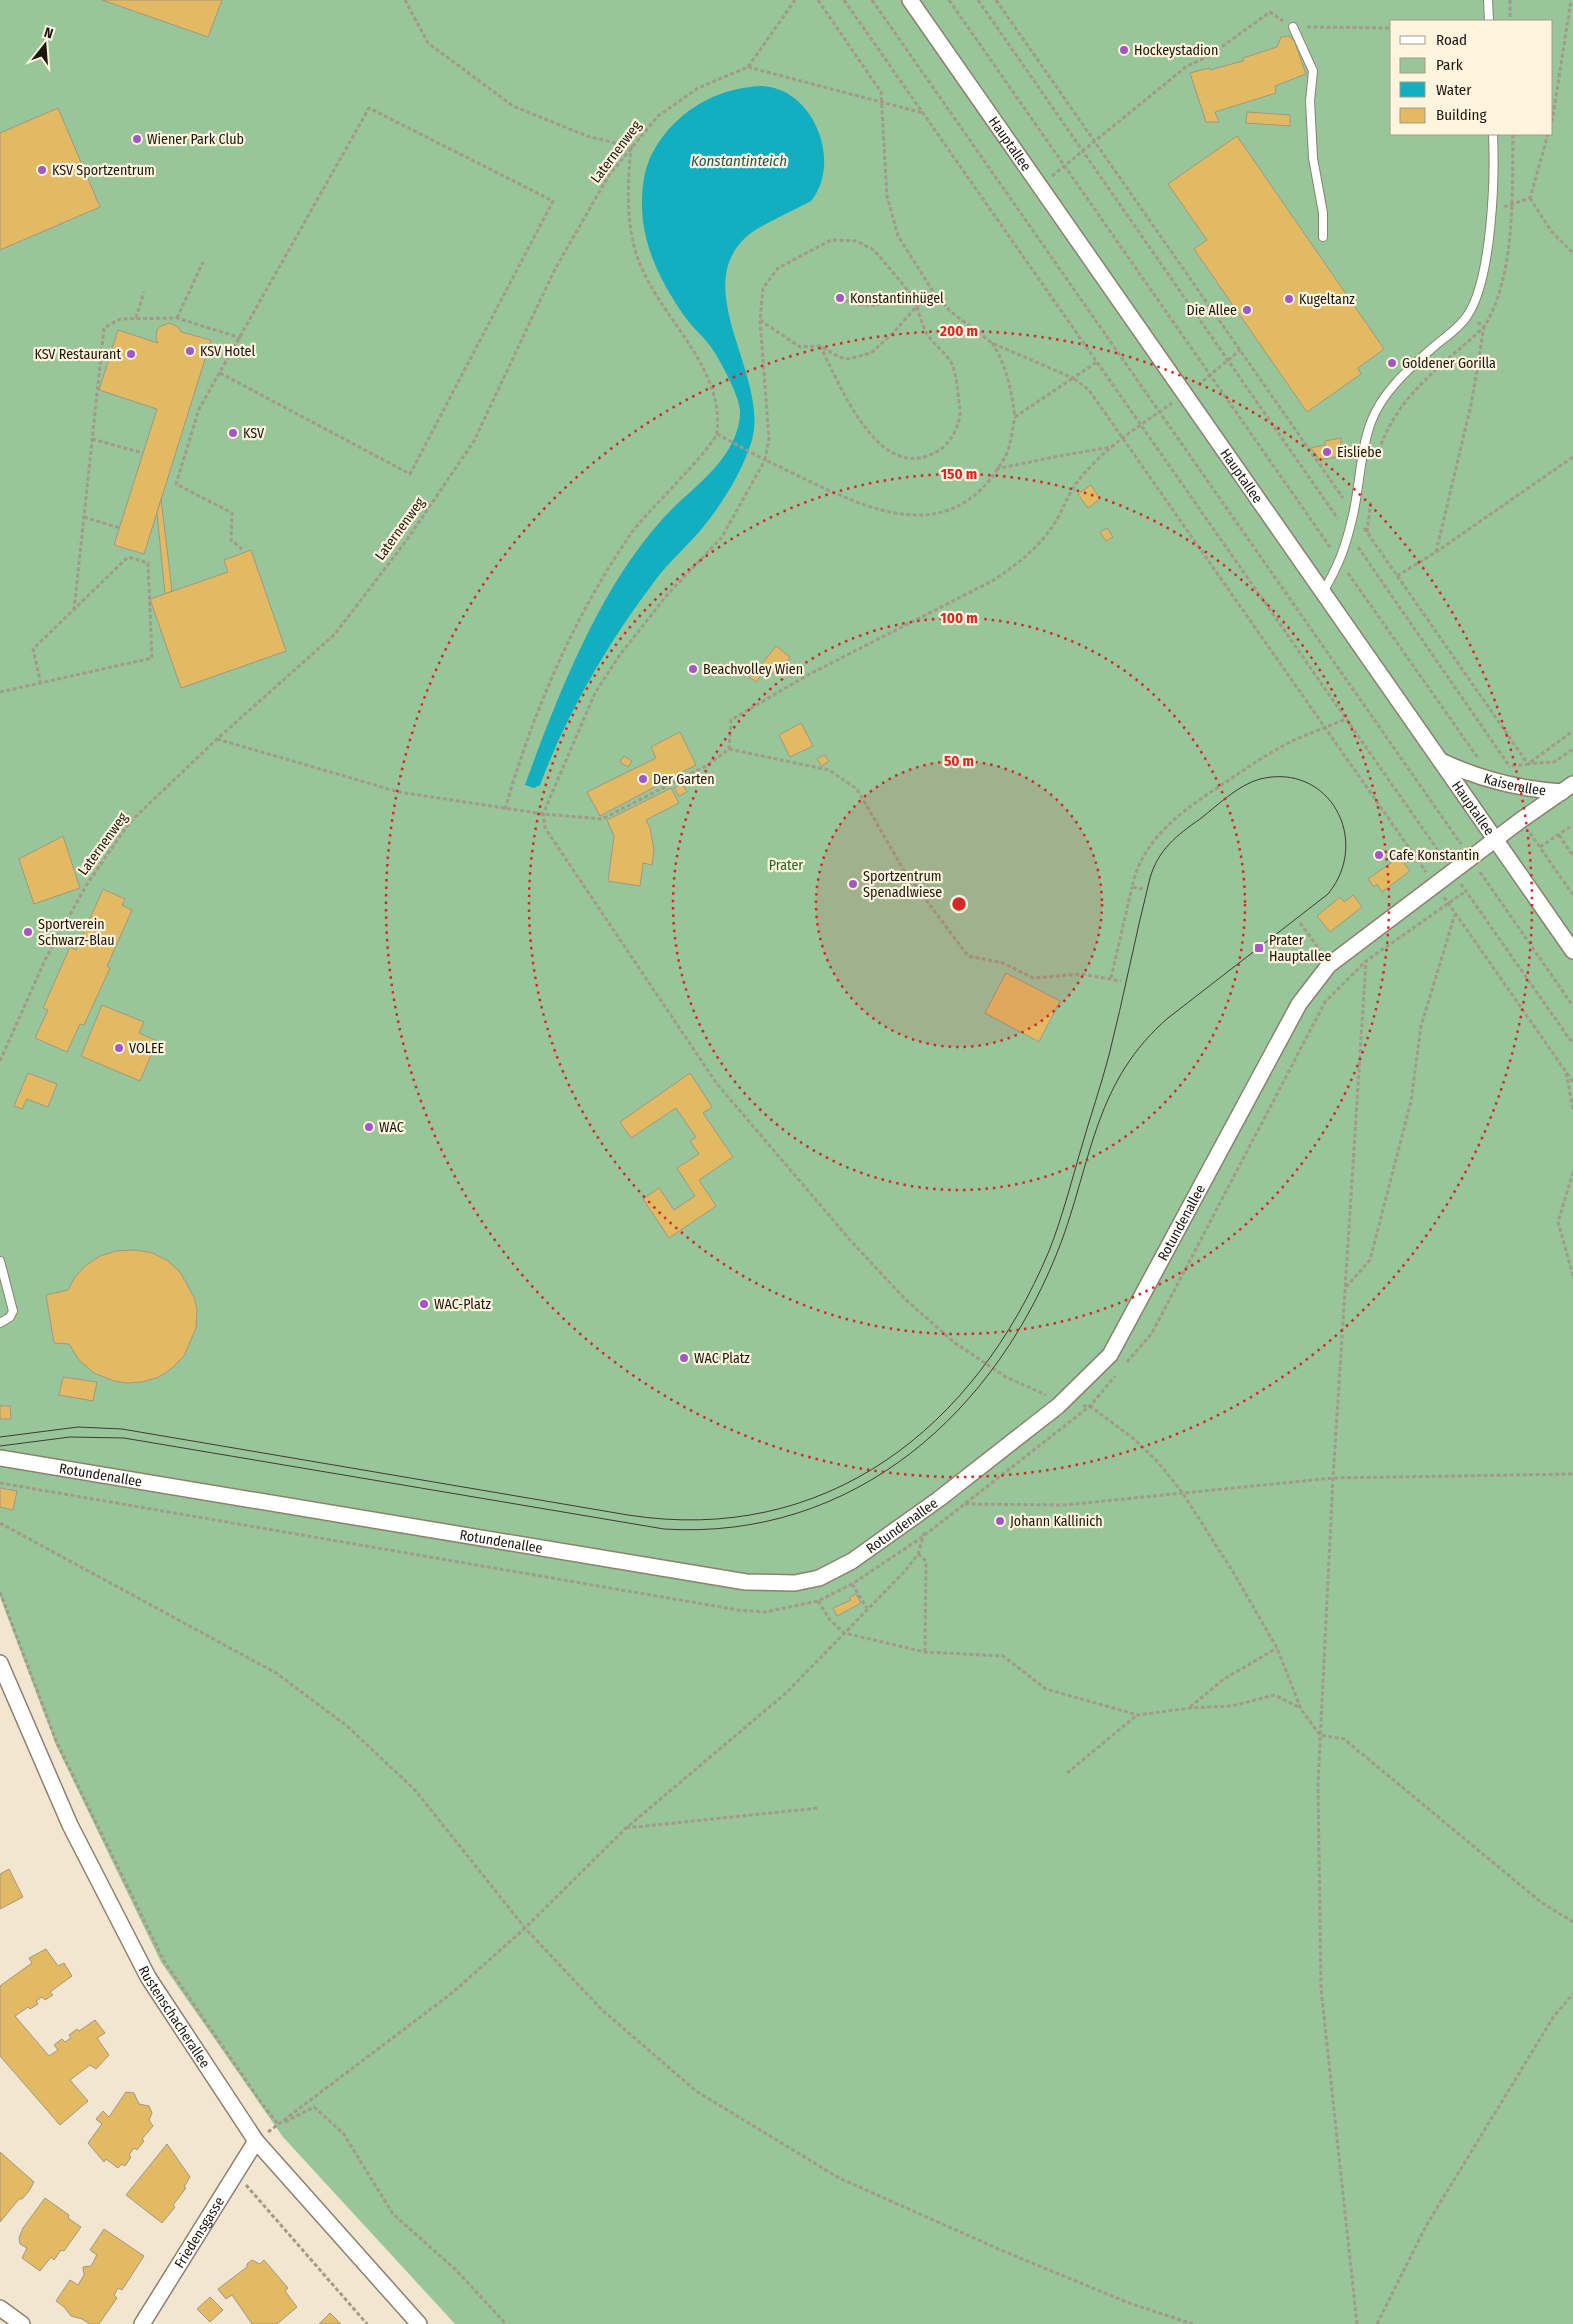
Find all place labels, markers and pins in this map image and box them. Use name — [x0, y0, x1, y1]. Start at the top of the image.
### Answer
place label: Hockeystadion — [1134, 42, 1218, 59]
marker: Hockeystadion — [1118, 44, 1130, 56]
place label: Wiener Park Club — [147, 131, 244, 148]
marker: Wiener Park Club — [131, 133, 143, 145]
place label: KSV Sportzentrum — [52, 162, 155, 179]
marker: KSV Sportzentrum — [36, 164, 48, 176]
place label: Konstantinhügel — [850, 290, 944, 307]
place label: Kugeltanz — [1299, 291, 1355, 308]
marker: Konstantinhügel — [834, 292, 846, 304]
marker: Kugeltanz — [1283, 293, 1295, 305]
place label: Die Allee — [1187, 302, 1237, 319]
marker: Die Allee — [1241, 304, 1253, 316]
place label: KSV Hotel — [200, 343, 255, 360]
marker: KSV Hotel — [184, 345, 196, 357]
place label: KSV Restaurant — [34, 346, 121, 363]
marker: KSV Restaurant — [125, 348, 137, 360]
place label: Goldener Gorilla — [1402, 355, 1496, 372]
marker: Goldener Gorilla — [1386, 357, 1398, 369]
place label: KSV — [243, 425, 265, 442]
marker: KSV — [227, 427, 239, 439]
place label: Eisliebe — [1337, 444, 1382, 461]
marker: Eisliebe — [1321, 446, 1333, 458]
place label: Beachvolley Wien — [703, 661, 803, 678]
marker: Beachvolley Wien — [687, 663, 699, 675]
place label: Der Garten — [653, 771, 715, 788]
marker: Der Garten — [637, 773, 649, 785]
place label: Cafe Konstantin — [1389, 847, 1479, 864]
marker: Cafe Konstantin — [1373, 849, 1385, 861]
place label: Sportzentrum Spenadlwiese — [863, 868, 942, 901]
marker: Sportzentrum Spenadlwiese — [847, 878, 859, 890]
centre of rings — [950, 895, 968, 913]
place label: Sportverein Schwarz-Blau — [38, 916, 115, 949]
marker: Sportverein Schwarz-Blau — [22, 926, 34, 938]
place label: Prater Hauptallee — [1269, 932, 1332, 965]
marker: Prater Hauptallee — [1253, 942, 1265, 954]
place label: VOLEE — [129, 1040, 165, 1057]
marker: VOLEE — [113, 1042, 125, 1054]
place label: WAC — [379, 1119, 404, 1136]
marker: WAC — [363, 1121, 375, 1133]
place label: WAC-Platz — [434, 1296, 491, 1313]
marker: WAC-Platz — [418, 1298, 430, 1310]
place label: WAC Platz — [694, 1350, 750, 1367]
marker: WAC Platz — [678, 1352, 690, 1364]
place label: Johann Kallinich — [1010, 1513, 1103, 1530]
marker: Johann Kallinich — [994, 1515, 1006, 1527]

